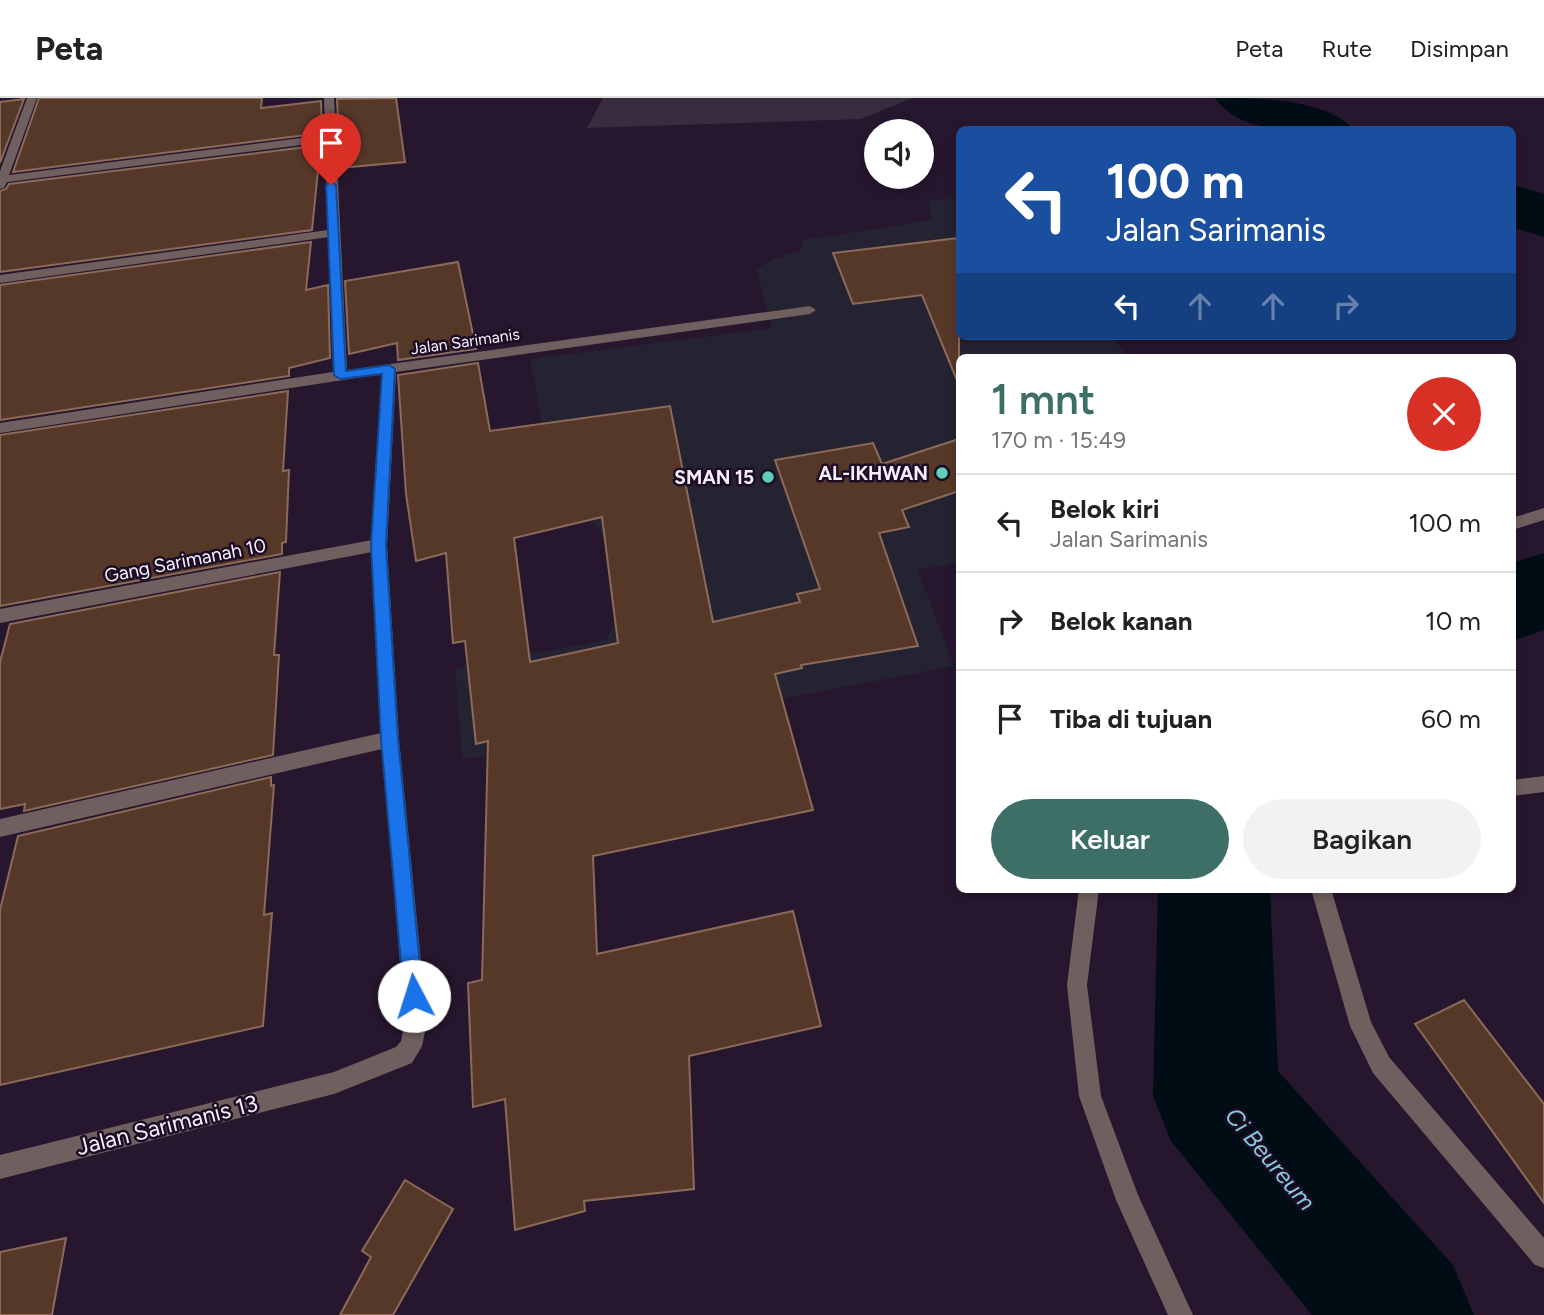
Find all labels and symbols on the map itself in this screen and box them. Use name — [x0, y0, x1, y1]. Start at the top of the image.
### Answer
pin — [301, 113, 361, 185]
street label: Jalan Sarimanis — [409, 324, 521, 359]
place label: AL-IKHWAN — [818, 462, 928, 485]
marker: AL-IKHWAN — [934, 465, 950, 481]
place label: SMAN 15 — [674, 466, 754, 489]
marker: SMAN 15 — [760, 469, 776, 485]
street label: Gang Sarimanah 10 — [102, 534, 268, 587]
position arrow — [377, 959, 451, 1033]
street label: Jalan Sarimanis 13 — [74, 1089, 260, 1161]
water label: Ci Beureum — [1219, 1101, 1322, 1216]

